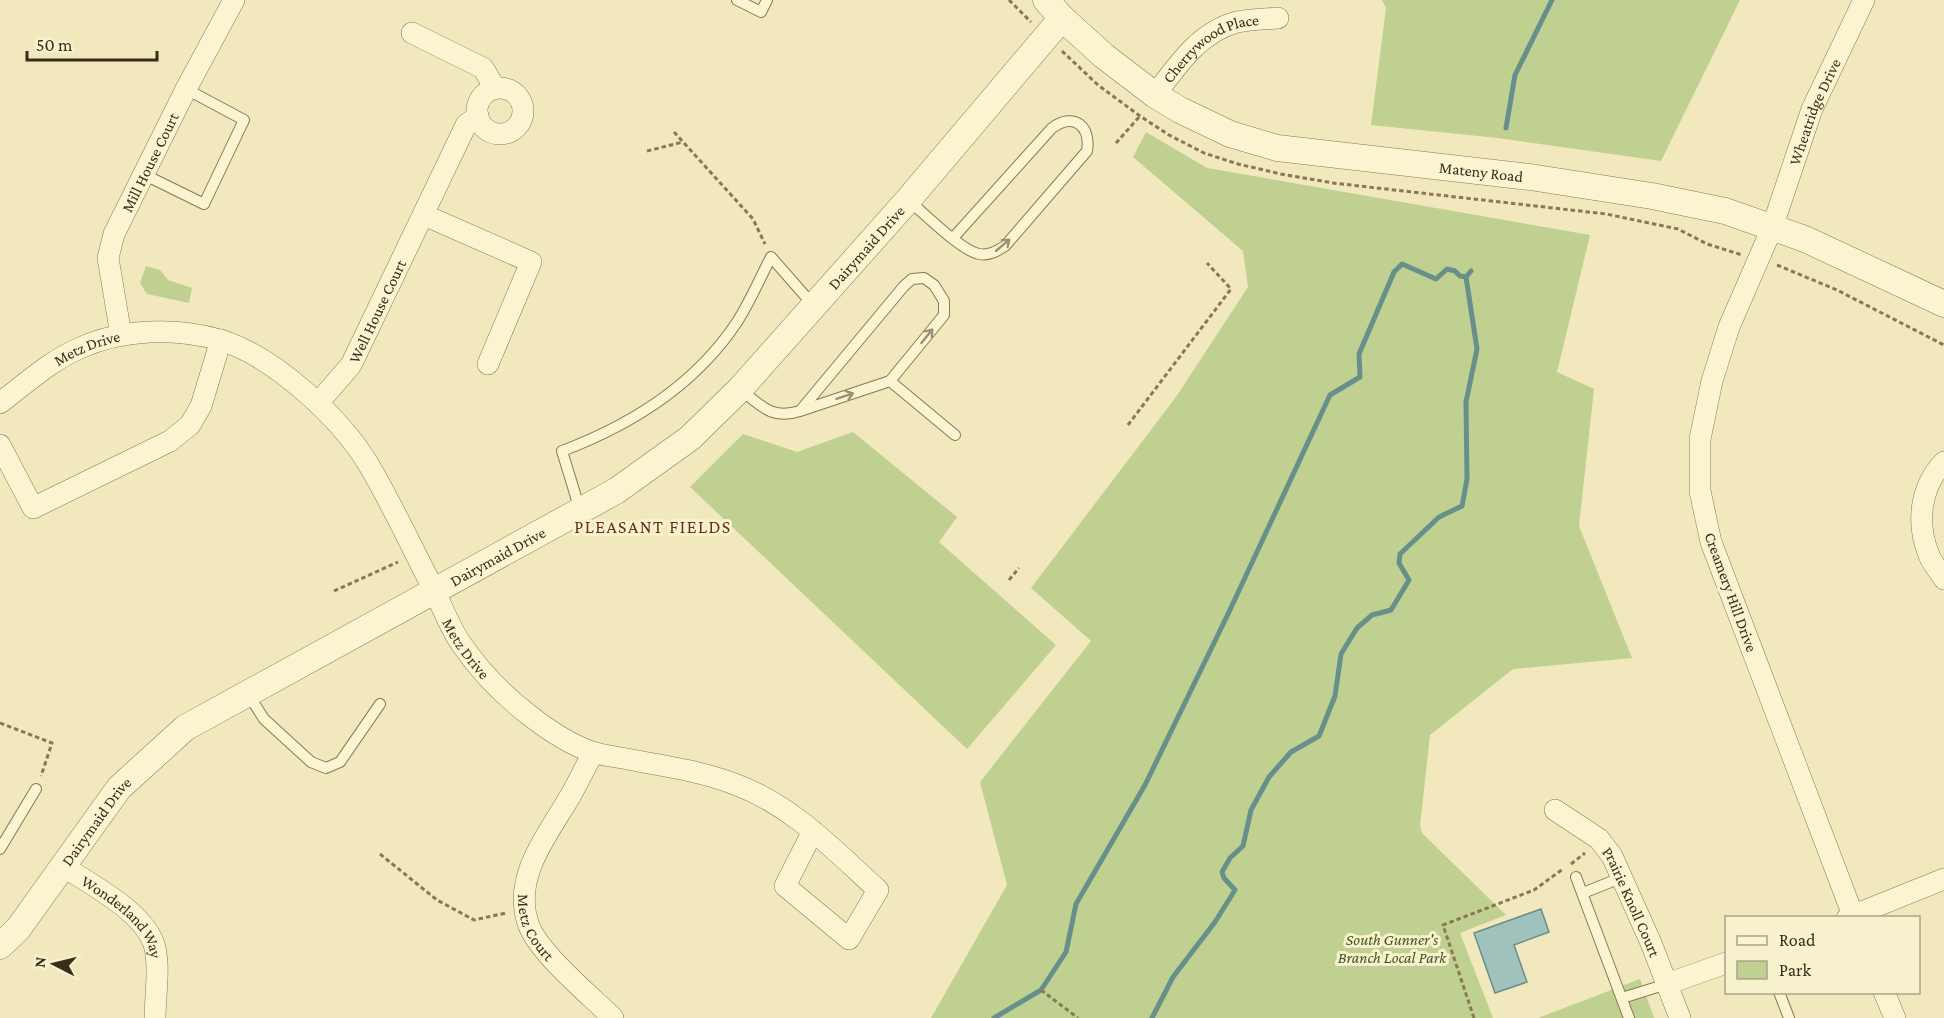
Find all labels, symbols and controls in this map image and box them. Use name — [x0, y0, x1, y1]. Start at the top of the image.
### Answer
street label: Cherrywood Place — [1159, 11, 1259, 86]
scale bar — [27, 24, 158, 62]
text: 50 m — [36, 35, 73, 55]
street label: Wheatridge Drive — [1785, 56, 1843, 167]
street label: Mill House Court — [118, 109, 182, 215]
street label: Mateny Road — [1438, 158, 1524, 185]
street label: Dairymaid Drive — [824, 202, 908, 292]
one-way arrow — [995, 238, 1010, 252]
street label: Well House Court — [345, 256, 409, 366]
street label: Metz Drive — [51, 327, 121, 369]
one-way arrow — [920, 329, 934, 344]
one-way arrow — [835, 390, 854, 401]
district label: PLEASANT FIELDS — [574, 517, 732, 537]
street label: Dairymaid Drive — [447, 523, 548, 589]
street label: Creamery Hill Drive — [1701, 530, 1761, 654]
street label: Metz Drive — [440, 615, 493, 682]
street label: Dairymaid Drive — [58, 773, 134, 869]
street label: Prairie Knoll Court — [1599, 843, 1664, 960]
street label: Wonderland Way — [79, 872, 165, 960]
street label: Metz Court — [516, 894, 558, 964]
legend — [1725, 916, 1920, 994]
text: Road — [1779, 930, 1816, 950]
park label: South Gunner's Branch Local Park — [1338, 931, 1447, 966]
north arrow — [24, 934, 84, 994]
text: N — [31, 956, 49, 969]
text: Park — [1779, 960, 1811, 980]

